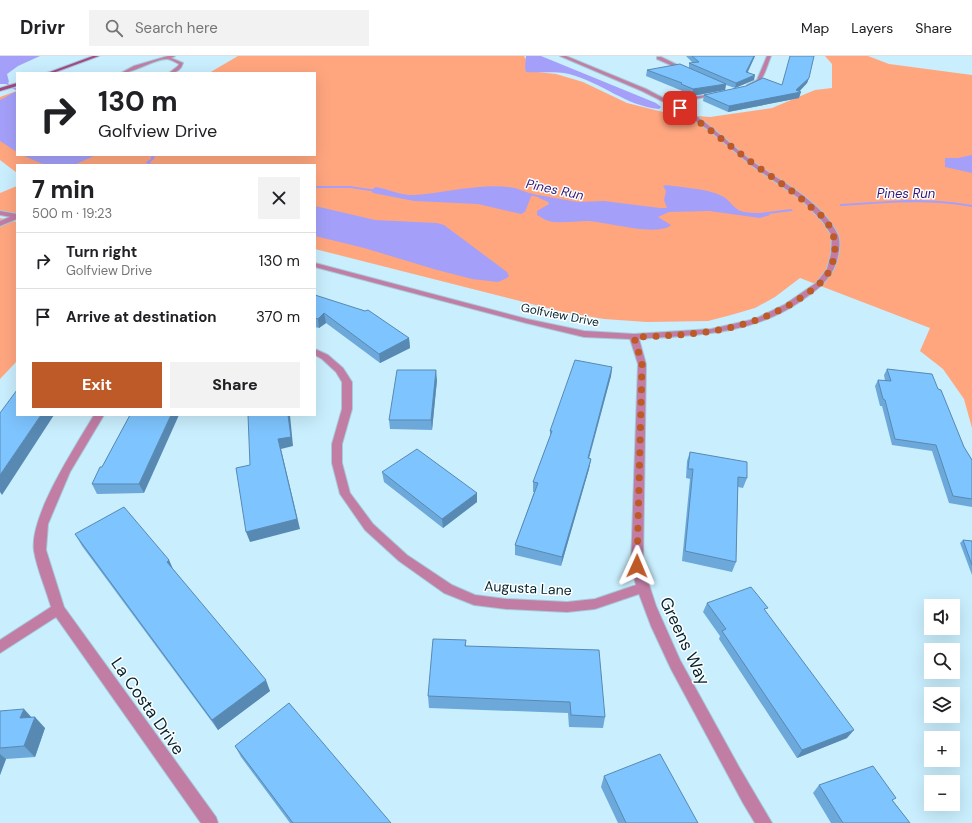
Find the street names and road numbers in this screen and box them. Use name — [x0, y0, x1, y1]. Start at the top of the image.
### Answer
street label: Golfview Drive — [519, 300, 601, 330]
street label: Augusta Lane — [484, 577, 572, 599]
street label: Greens Way — [655, 593, 715, 689]
street label: La Costa Drive — [106, 653, 190, 759]

